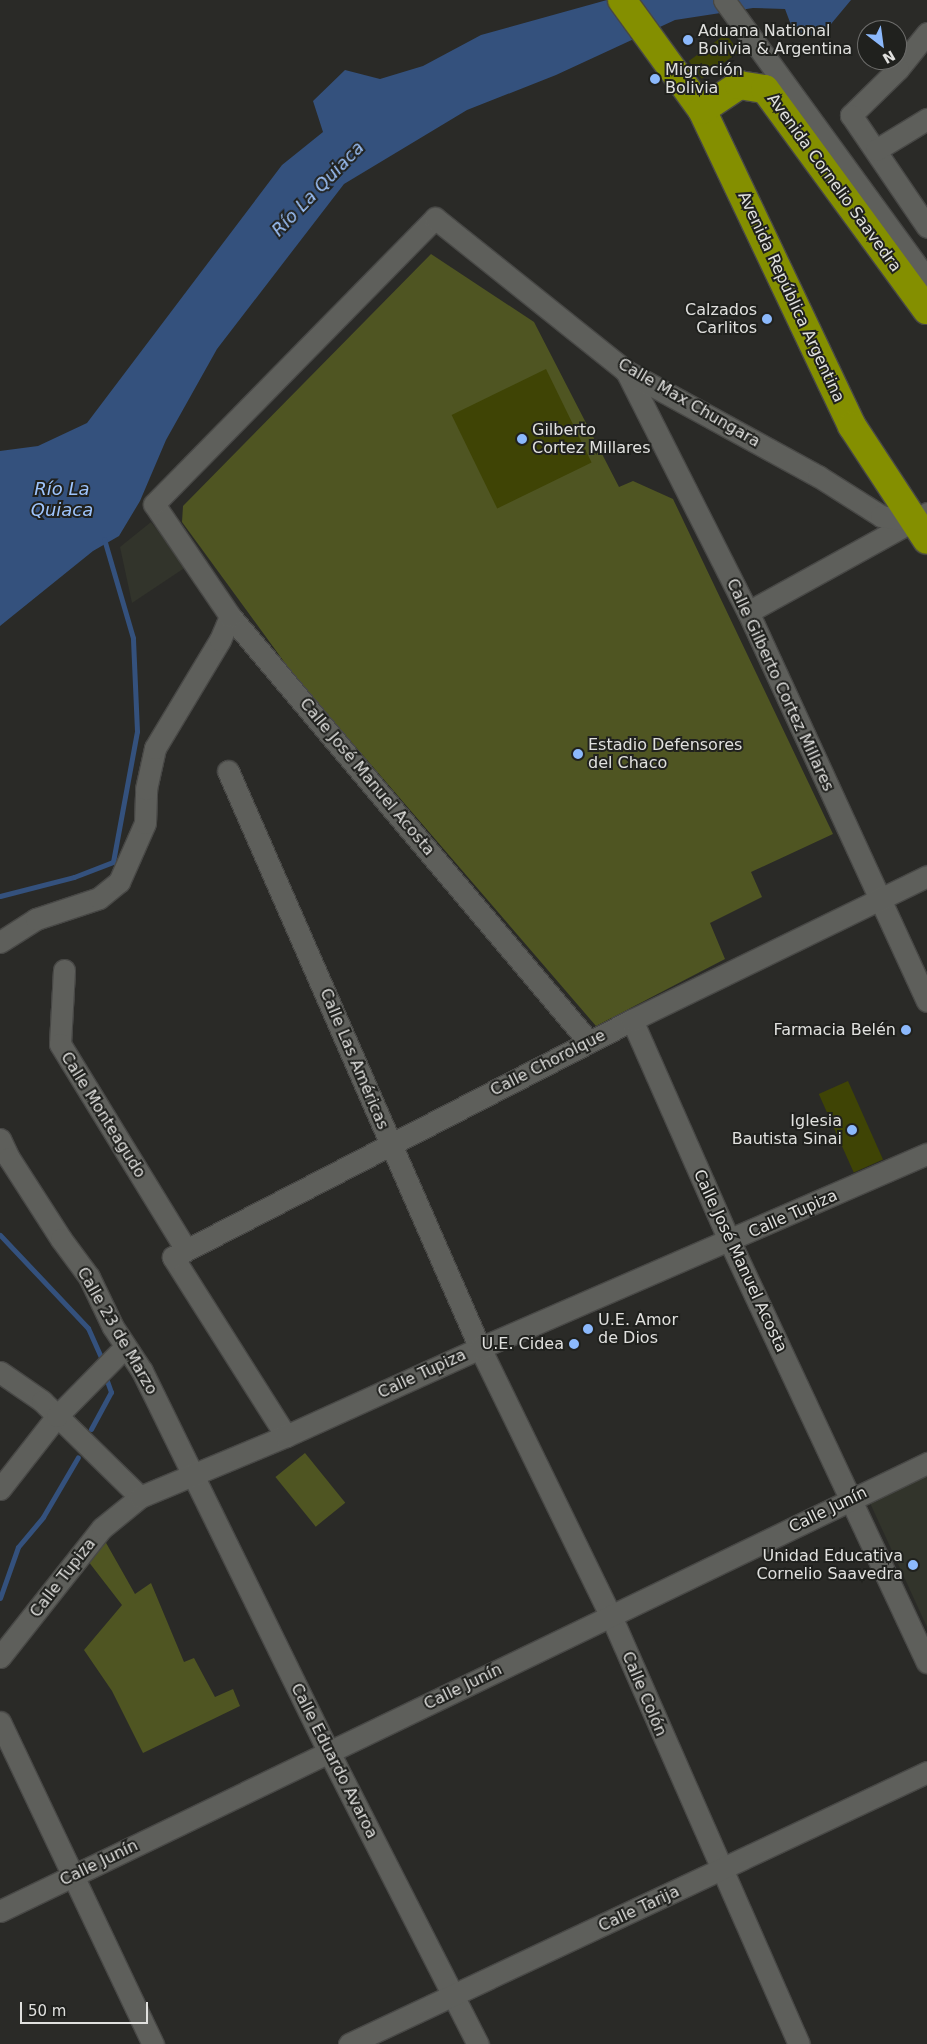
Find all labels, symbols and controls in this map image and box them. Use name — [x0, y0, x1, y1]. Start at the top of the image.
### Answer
north arrow — [857, 20, 907, 70]
place label: Aduana National Bolivia & Argentina — [698, 21, 852, 59]
marker: Aduana National Bolivia & Argentina — [682, 34, 694, 46]
text: N — [880, 47, 898, 67]
place label: Migración Bolivia — [665, 60, 743, 98]
marker: Migración Bolivia — [649, 73, 661, 85]
street label: Avenida Cornelio Saavedra — [763, 90, 905, 276]
water label: Río La Quiaca — [267, 137, 369, 241]
street label: Avenida República Argentina — [734, 189, 848, 405]
place label: Calzados Carlitos — [685, 300, 757, 338]
marker: Calzados Carlitos — [761, 313, 773, 325]
street label: Calle Max Chungara — [615, 354, 763, 452]
place label: Gilberto Cortez Millares — [532, 420, 650, 458]
marker: Gilberto Cortez Millares — [516, 433, 528, 445]
water label: Río La Quiaca — [31, 479, 93, 522]
street label: Calle Gilberto Cortez Millares — [722, 576, 838, 794]
street label: Calle José Manuel Acosta — [296, 694, 438, 860]
place label: Estadio Defensores del Chaco — [588, 735, 742, 773]
marker: Estadio Defensores del Chaco — [572, 748, 584, 760]
street label: Calle Las Américas — [316, 986, 392, 1132]
place label: Farmacia Belén — [773, 1020, 896, 1040]
marker: Farmacia Belén — [900, 1024, 912, 1036]
street label: Calle Chorolque — [487, 1026, 609, 1100]
street label: Calle Monteagudo — [57, 1049, 149, 1181]
place label: Iglesia Bautista Sinai — [732, 1111, 842, 1149]
marker: Iglesia Bautista Sinai — [846, 1124, 858, 1136]
street label: Calle José Manuel Acosta — [689, 1167, 791, 1355]
street label: Calle Tupiza — [746, 1186, 840, 1242]
street label: Calle 23 de Marzo — [73, 1264, 161, 1398]
place label: U.E. Amor de Dios — [598, 1310, 678, 1348]
marker: U.E. Amor de Dios — [582, 1323, 594, 1335]
place label: U.E. Cidea — [482, 1334, 564, 1354]
marker: U.E. Cidea — [568, 1338, 580, 1350]
street label: Calle Tupiza — [375, 1345, 469, 1403]
street label: Calle Junín — [786, 1483, 870, 1537]
street label: Calle Tupiza — [26, 1535, 100, 1621]
place label: Unidad Educativa Cornelio Saavedra — [756, 1546, 903, 1584]
marker: Unidad Educativa Cornelio Saavedra — [907, 1559, 919, 1571]
street label: Calle Colón — [618, 1649, 670, 1739]
street label: Calle Junín — [421, 1660, 505, 1714]
street label: Calle Eduardo Avaroa — [287, 1680, 381, 1842]
street label: Calle Junín — [57, 1836, 141, 1890]
street label: Calle Tarija — [596, 1882, 682, 1936]
scale bar — [22, 1992, 150, 2024]
text: 50 m — [28, 2002, 66, 2020]

